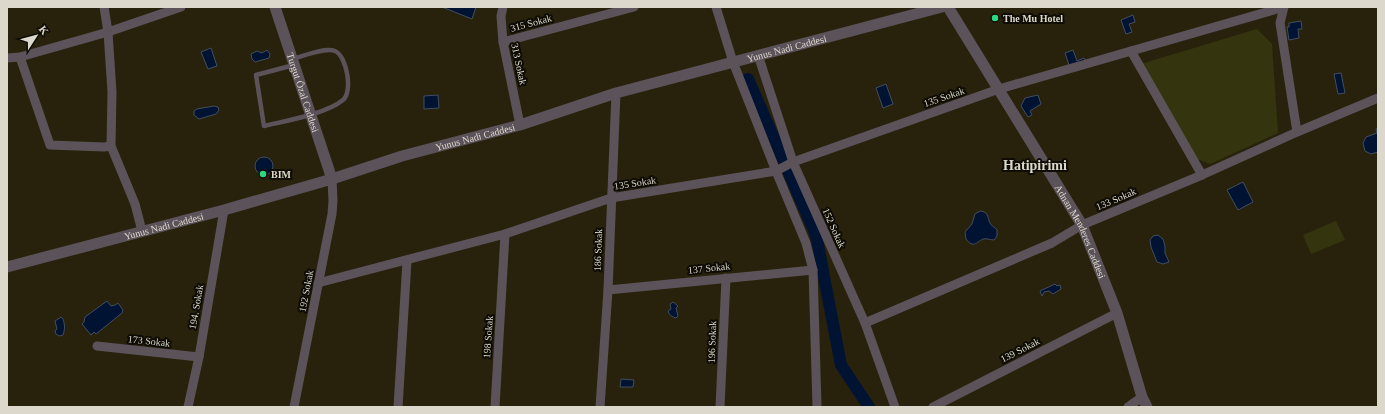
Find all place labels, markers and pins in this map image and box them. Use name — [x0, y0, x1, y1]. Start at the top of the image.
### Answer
marker: The Mu Hotel — [990, 13, 1000, 23]
place label: The Mu Hotel — [1003, 13, 1063, 24]
marker: BIM — [258, 169, 268, 179]
place label: BIM — [271, 169, 292, 180]

